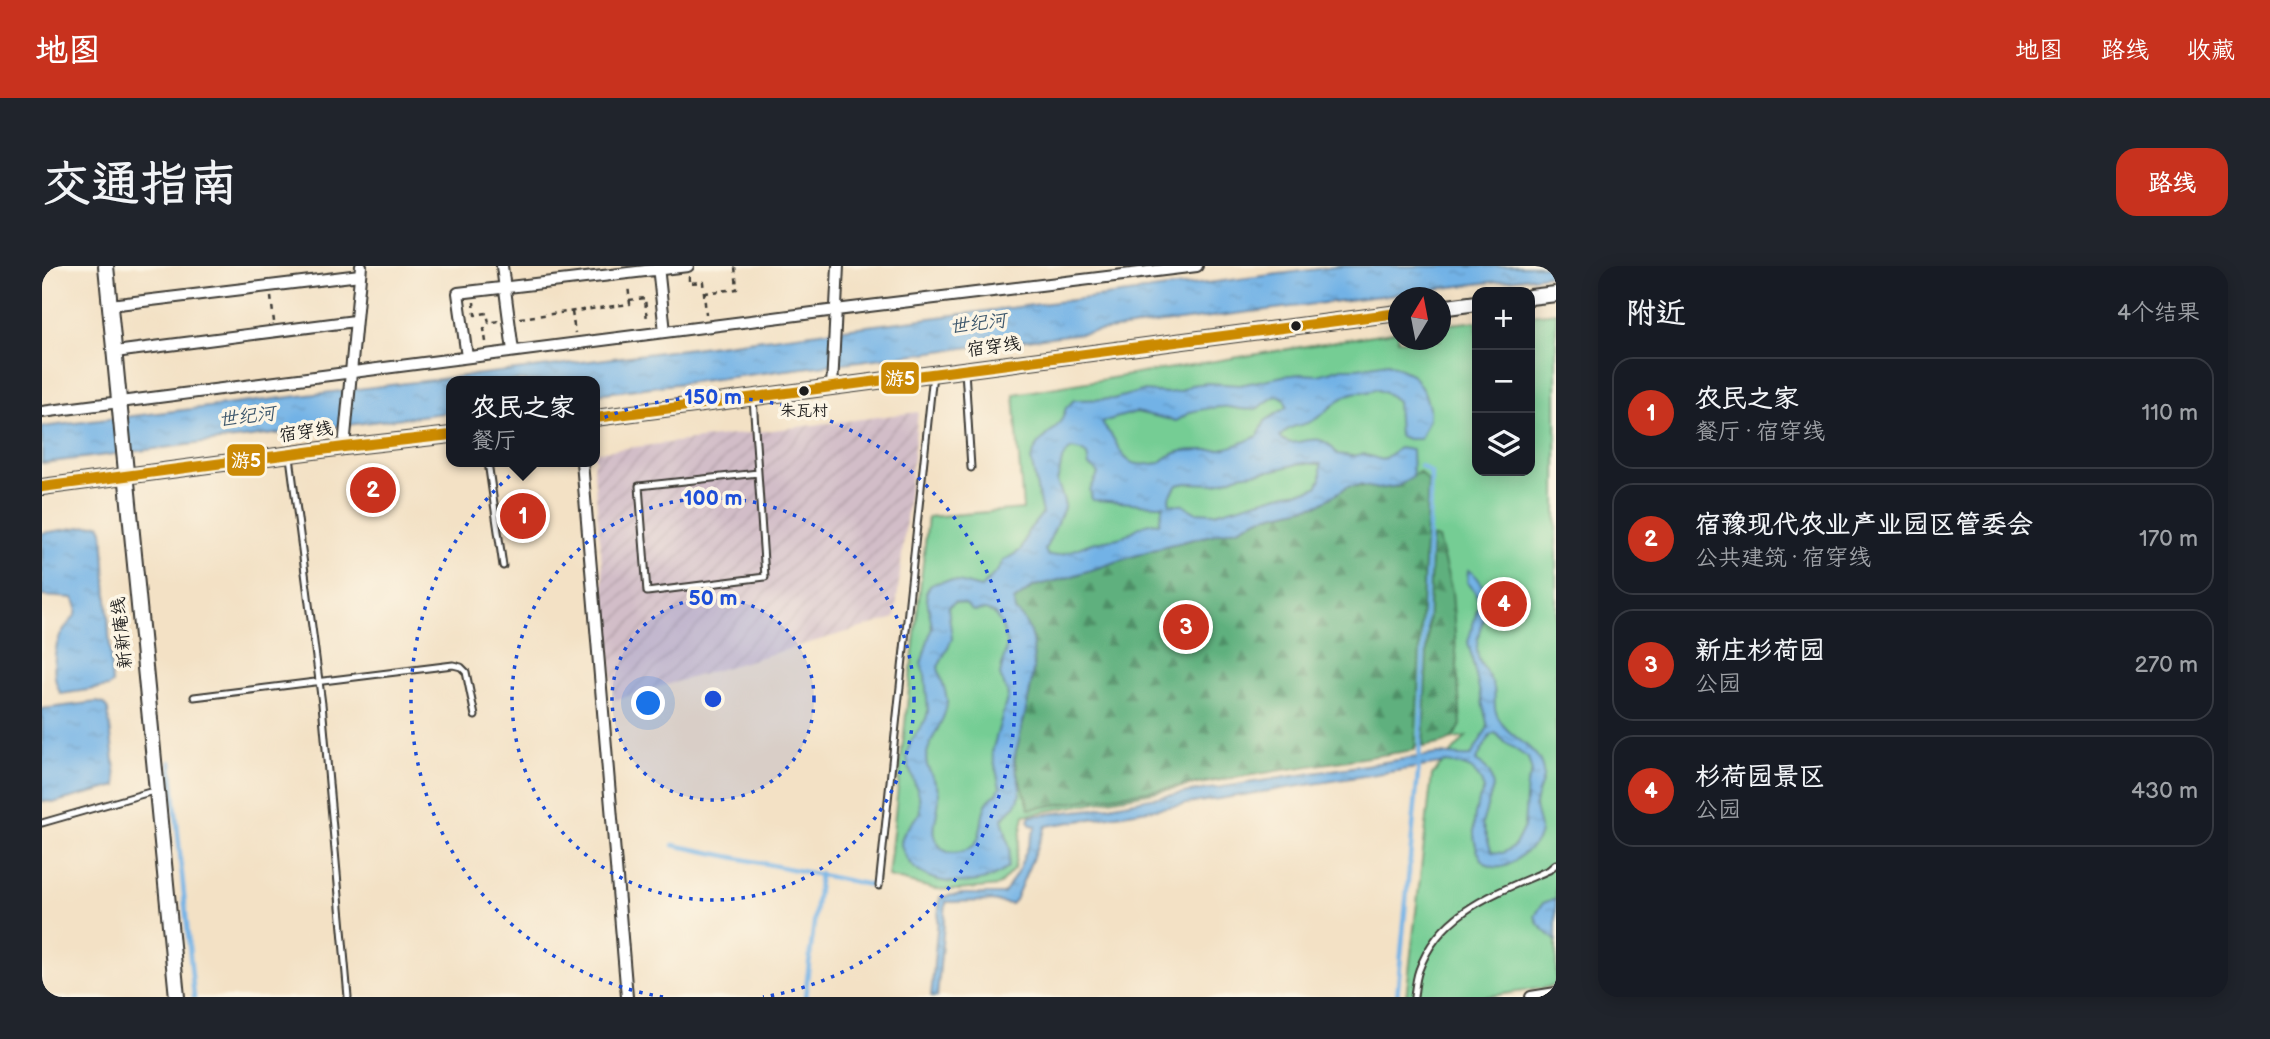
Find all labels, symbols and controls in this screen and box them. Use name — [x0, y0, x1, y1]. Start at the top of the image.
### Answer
text: 地图 — [35, 31, 101, 71]
text: 地图 — [2015, 36, 2063, 65]
text: 路线 — [2101, 36, 2149, 65]
text: 收藏 — [2187, 36, 2235, 65]
button: 路线 — [2116, 148, 2228, 216]
text: 交通指南 — [42, 156, 238, 215]
north arrow — [1388, 287, 1451, 350]
map controls — [1472, 287, 1535, 476]
button: + — [1472, 287, 1535, 350]
text: 附近 — [1626, 296, 1686, 332]
text: 4个结果 — [2117, 299, 2200, 327]
water label: 世纪河 — [948, 309, 1011, 339]
unlabelled marker — [1289, 319, 1303, 333]
street label: 宿穿线 — [966, 333, 1022, 361]
button: − — [1472, 350, 1535, 413]
line badge: 游5 — [880, 361, 920, 395]
text: 游5 — [885, 368, 915, 391]
popup — [446, 376, 600, 467]
marker: 朱瓦村 — [797, 384, 811, 398]
text: 农民之家 — [1695, 384, 1799, 415]
text: 150 m — [684, 385, 742, 410]
text: 农民之家 — [471, 393, 575, 424]
text: 1 — [1646, 399, 1656, 427]
text: 110 m — [2141, 399, 2198, 427]
water label: 世纪河 — [217, 402, 280, 432]
place label: 朱瓦村 — [780, 402, 828, 421]
button: layers — [1472, 413, 1535, 476]
street label: 宿穿线 — [278, 418, 334, 446]
text: 餐厅 · 宿穿线 — [1695, 418, 1825, 446]
text: 餐厅 — [471, 427, 517, 455]
line badge: 游5 — [226, 443, 266, 477]
text: 游5 — [231, 450, 261, 473]
pin: 2 — [350, 464, 396, 516]
text: 100 m — [684, 486, 742, 511]
pin: 1 — [500, 490, 546, 542]
text: 宿豫现代农业产业园区管委会 — [1695, 510, 2033, 541]
text: 2 — [1644, 525, 1658, 553]
text: 170 m — [2139, 525, 2198, 553]
text: 公共建筑 · 宿穿线 — [1695, 544, 1871, 572]
pin: 4 — [1481, 578, 1527, 630]
text: 50 m — [689, 586, 737, 611]
street label: 新新庵线 — [108, 596, 136, 670]
pin: 3 — [1163, 601, 1209, 653]
text: 新庄杉荷园 — [1695, 636, 1825, 667]
text: 3 — [1644, 651, 1658, 679]
text: 270 m — [2134, 651, 2198, 679]
text: 公园 — [1695, 670, 1741, 698]
your location — [631, 686, 665, 720]
centre of rings — [701, 687, 725, 711]
text: 杉荷园景区 — [1695, 762, 1825, 793]
text: 4 — [1644, 777, 1658, 805]
text: 430 m — [2131, 777, 2198, 805]
text: 公园 — [1695, 796, 1741, 824]

